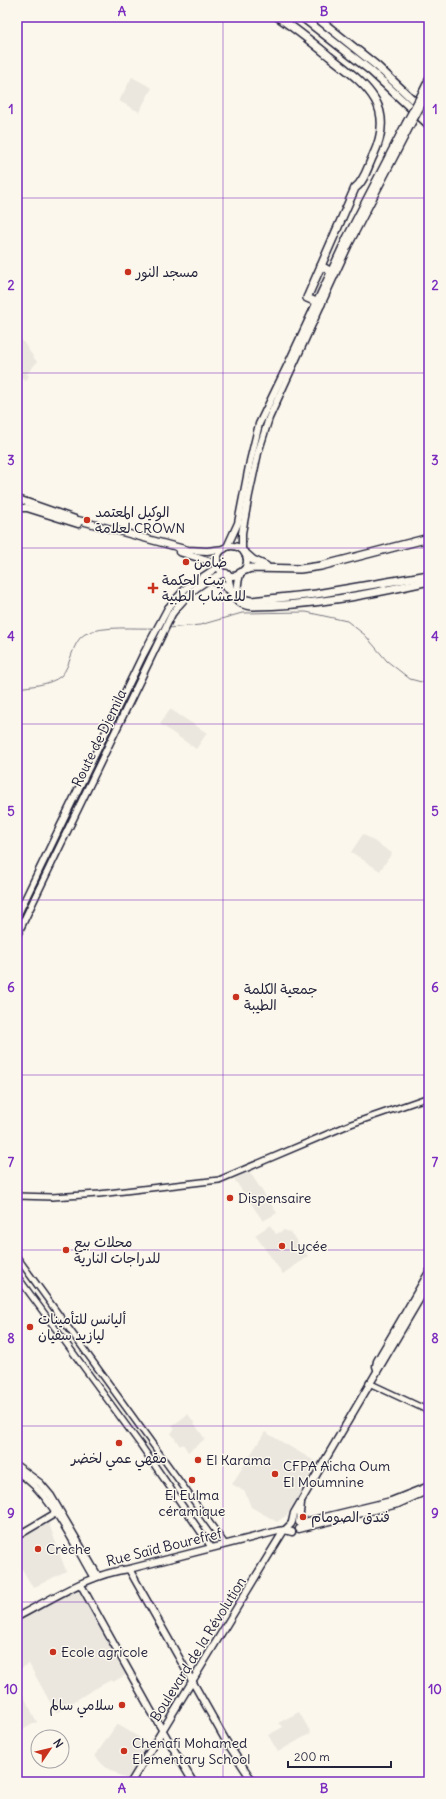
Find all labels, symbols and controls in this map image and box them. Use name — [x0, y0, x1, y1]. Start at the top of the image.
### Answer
text: A — [118, 3, 127, 20]
text: B — [320, 3, 329, 20]
text: 1 — [8, 101, 14, 118]
text: 1 — [432, 101, 438, 118]
place label: مسجد النور — [135, 263, 198, 282]
marker: مسجد النور — [123, 267, 133, 277]
text: 2 — [7, 277, 15, 294]
text: 2 — [431, 277, 439, 294]
text: 3 — [7, 452, 15, 469]
text: 3 — [431, 452, 439, 469]
place label: الوكيل المعتمد لعلامة CROWN — [95, 503, 185, 537]
marker: الوكيل المعتمد لعلامة CROWN — [82, 515, 92, 525]
place label: ضامن — [194, 553, 227, 571]
marker: ضامن — [181, 557, 191, 567]
place label: بيت الحكمة للاعشاب الطبية — [162, 571, 246, 605]
marker: بيت الحكمة للاعشاب الطبية — [147, 582, 159, 594]
text: 4 — [7, 628, 15, 645]
text: 4 — [431, 628, 439, 645]
street label: Route de Djemila — [68, 686, 130, 790]
text: 5 — [7, 803, 15, 820]
text: 5 — [431, 803, 439, 820]
text: 6 — [7, 979, 15, 996]
text: 6 — [431, 979, 439, 996]
place label: جمعية الكلمة الطيبة — [244, 980, 318, 1014]
marker: جمعية الكلمة الطيبة — [231, 992, 241, 1002]
text: 7 — [8, 1154, 15, 1171]
text: 7 — [432, 1154, 439, 1171]
place label: Dispensaire — [238, 1189, 311, 1207]
marker: Dispensaire — [225, 1193, 235, 1203]
place label: محلات بيع للدراجات النارية — [74, 1233, 160, 1267]
place label: Lycée — [290, 1237, 327, 1255]
marker: Lycée — [277, 1241, 287, 1251]
marker: محلات بيع للدراجات النارية — [61, 1245, 71, 1255]
place label: أليانس للتأمينات ليازيد سفيان — [38, 1310, 126, 1344]
marker: أليانس للتأمينات ليازيد سفيان — [25, 1322, 35, 1332]
text: 8 — [7, 1330, 15, 1347]
text: 8 — [431, 1330, 439, 1347]
marker: مقهي عمي لخضر — [114, 1438, 124, 1448]
place label: مقهي عمي لخضر — [70, 1449, 167, 1471]
place label: El Karama — [206, 1451, 271, 1469]
marker: El Karama — [193, 1455, 203, 1465]
place label: CFPA Aicha Oum El Moumnine — [283, 1457, 390, 1491]
marker: CFPA Aicha Oum El Moumnine — [270, 1469, 280, 1479]
marker: El Eulma céramique — [187, 1475, 197, 1485]
place label: El Eulma céramique — [159, 1486, 225, 1520]
text: 9 — [7, 1505, 15, 1522]
text: 9 — [431, 1505, 439, 1522]
place label: فندق الصومام — [311, 1508, 390, 1528]
marker: فندق الصومام — [298, 1512, 308, 1522]
street label: Rue Saïd Bourefref — [104, 1524, 224, 1570]
place label: Crèche — [46, 1540, 91, 1558]
marker: Crèche — [33, 1544, 43, 1554]
street label: Boulevard de la Révolution — [146, 1573, 250, 1725]
place label: Ecole agricole — [61, 1643, 148, 1661]
marker: Ecole agricole — [48, 1647, 58, 1657]
text: 10 — [4, 1681, 18, 1698]
text: 10 — [428, 1681, 442, 1698]
place label: سلامي سالم — [49, 1696, 114, 1718]
marker: سلامي سالم — [117, 1700, 127, 1710]
north arrow — [30, 1729, 70, 1769]
place label: Chenafi Mohamed Elementary School — [132, 1734, 250, 1768]
text: N — [50, 1736, 66, 1750]
scale bar — [288, 1743, 391, 1769]
marker: Chenafi Mohamed Elementary School — [119, 1746, 129, 1756]
text: 200 m — [294, 1749, 330, 1764]
text: A — [118, 1780, 127, 1797]
text: B — [320, 1780, 329, 1797]

